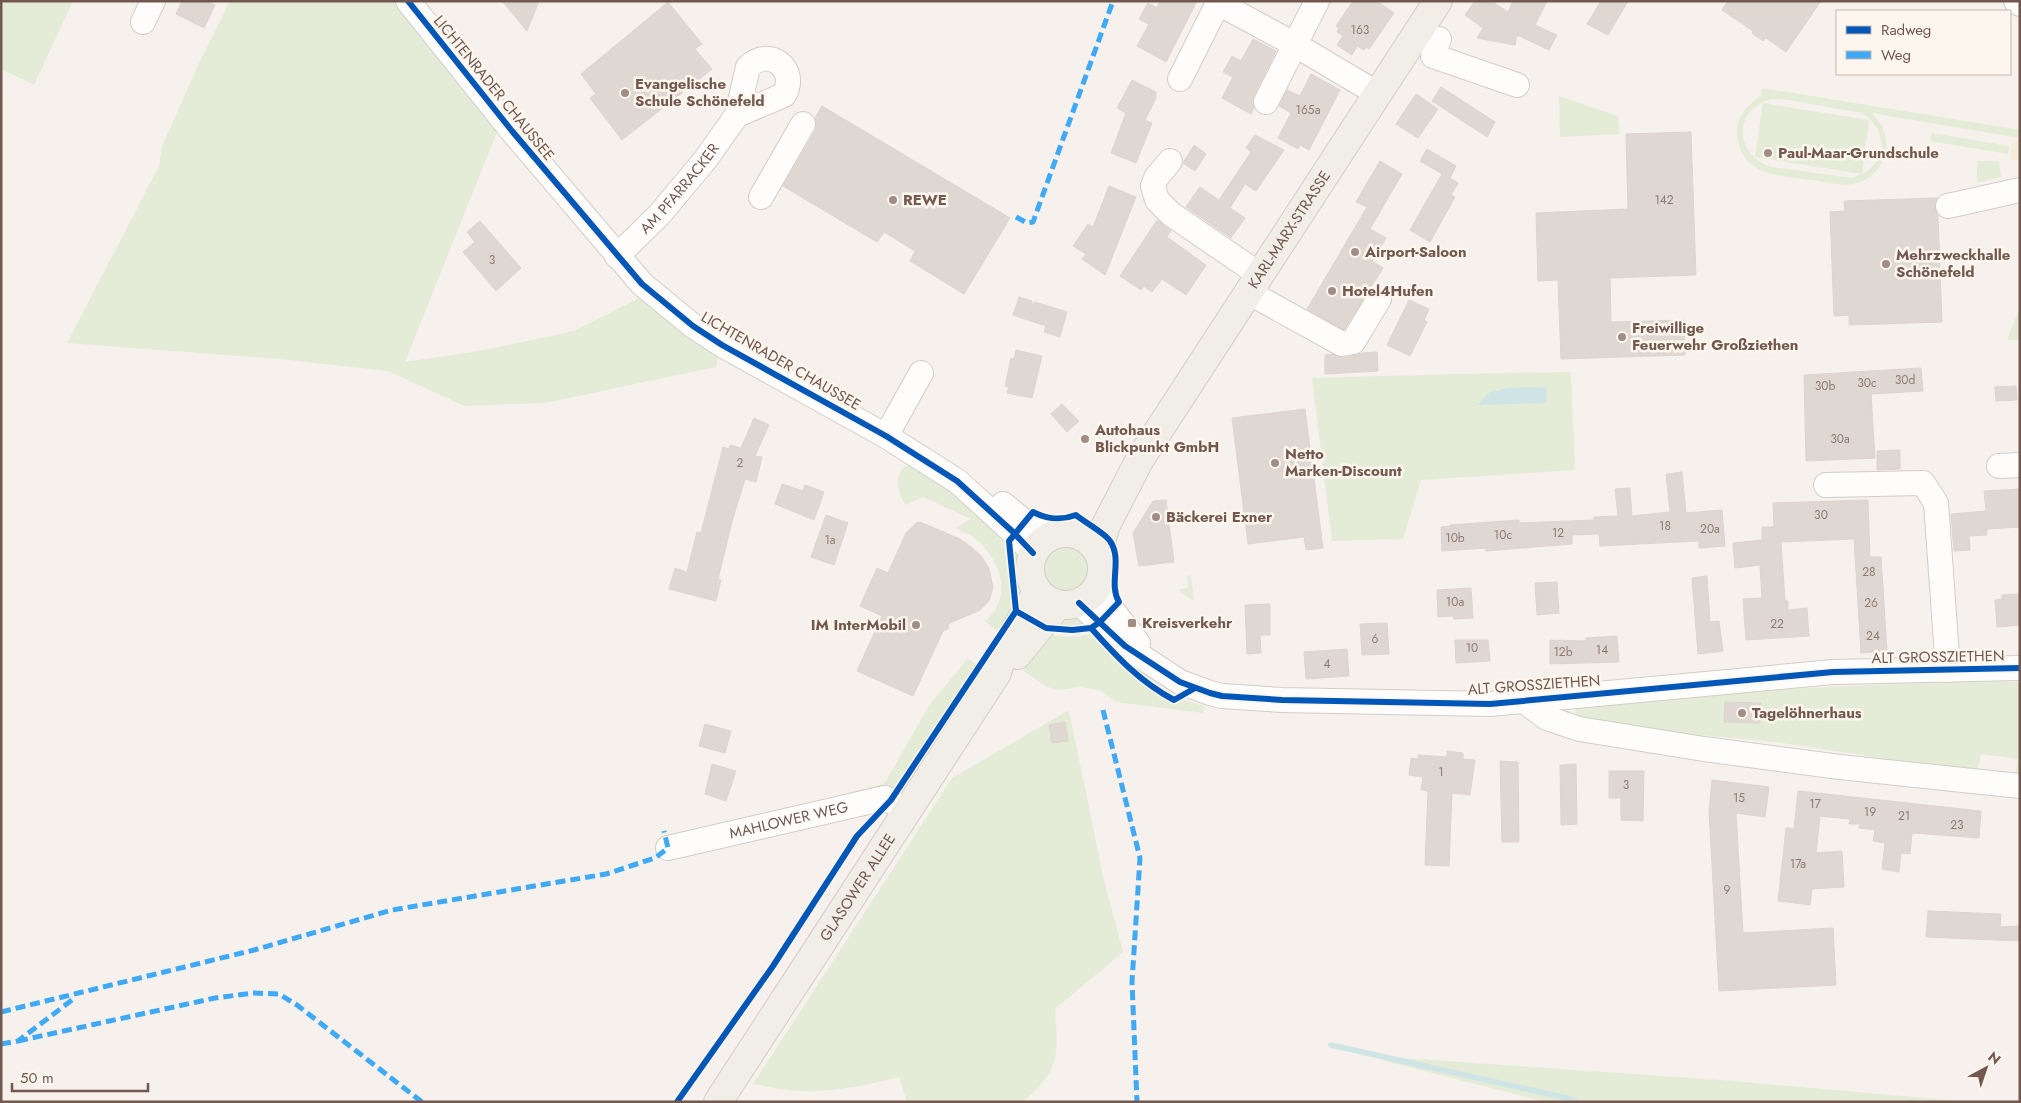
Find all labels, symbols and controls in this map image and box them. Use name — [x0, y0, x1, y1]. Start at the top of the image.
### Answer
legend — [1836, 10, 2011, 75]
street label: LICHTENRADER CHAUSSEE — [428, 11, 560, 165]
text: Radweg — [1881, 19, 1931, 41]
house number: 163 — [1351, 21, 1370, 39]
text: Weg — [1881, 44, 1911, 66]
place label: Evangelische Schule Schönefeld — [635, 73, 765, 112]
marker: Evangelische Schule Schönefeld — [619, 87, 631, 99]
house number: 165a — [1296, 101, 1321, 119]
street label: AM PFARRACKER — [635, 138, 725, 239]
place label: Paul-Maar-Grundschule — [1778, 142, 1939, 164]
marker: Paul-Maar-Grundschule — [1762, 147, 1774, 159]
street label: KARL-MARX-STRASSE — [1243, 166, 1336, 293]
place label: REWE — [903, 189, 947, 211]
house number: 142 — [1654, 191, 1674, 209]
marker: REWE — [887, 194, 899, 206]
place label: Airport-Saloon — [1364, 241, 1467, 263]
place label: Mehrzweckhalle Schönefeld — [1896, 244, 2011, 283]
marker: Airport-Saloon — [1349, 246, 1361, 258]
house number: 3 — [489, 251, 496, 269]
marker: Mehrzweckhalle Schönefeld — [1880, 258, 1892, 270]
place label: Hotel4Hufen — [1342, 280, 1433, 302]
marker: Hotel4Hufen — [1326, 285, 1338, 297]
street label: LICHTENRADER CHAUSSEE — [697, 306, 865, 416]
place label: Freiwillige Feuerwehr Großziethen — [1632, 317, 1798, 356]
marker: Freiwillige Feuerwehr Großziethen — [1616, 331, 1628, 343]
house number: 30d — [1895, 371, 1915, 389]
house number: 30c — [1857, 374, 1877, 392]
house number: 30b — [1815, 377, 1835, 395]
place label: Autohaus Blickpunkt GmbH — [1094, 419, 1219, 458]
house number: 30a — [1830, 430, 1850, 448]
marker: Autohaus Blickpunkt GmbH — [1079, 433, 1091, 445]
place label: Netto Marken-Discount — [1285, 443, 1402, 482]
house number: 2 — [737, 454, 744, 472]
marker: Netto Marken-Discount — [1269, 457, 1281, 469]
place label: Bäckerei Exner — [1166, 506, 1273, 528]
house number: 30 — [1814, 506, 1828, 524]
marker: Bäckerei Exner — [1150, 511, 1162, 523]
house number: 18 — [1659, 517, 1671, 535]
house number: 20a — [1700, 520, 1720, 538]
house number: 12 — [1552, 524, 1564, 542]
house number: 10c — [1494, 526, 1512, 544]
house number: 10b — [1445, 529, 1465, 547]
house number: 1a — [824, 531, 836, 549]
house number: 28 — [1862, 563, 1876, 581]
house number: 10a — [1446, 593, 1464, 611]
house number: 26 — [1864, 594, 1878, 612]
place label: Kreisverkehr — [1142, 612, 1233, 634]
place label: IM InterMobil — [811, 614, 906, 636]
house number: 22 — [1770, 615, 1784, 633]
marker: Kreisverkehr — [1126, 617, 1138, 629]
marker: IM InterMobil — [910, 619, 922, 631]
house number: 24 — [1866, 627, 1880, 645]
house number: 6 — [1372, 630, 1379, 648]
house number: 10 — [1466, 639, 1478, 657]
house number: 14 — [1596, 641, 1608, 659]
house number: 12b — [1553, 643, 1573, 661]
street label: ALT GROSSZIETHEN — [1871, 645, 2005, 669]
house number: 4 — [1324, 655, 1331, 673]
street label: ALT GROSSZIETHEN — [1467, 669, 1601, 701]
place label: Tagelöhnerhaus — [1752, 702, 1862, 724]
marker: Tagelöhnerhaus — [1736, 707, 1748, 719]
house number: 1 — [1438, 763, 1444, 781]
house number: 3 — [1623, 776, 1630, 794]
house number: 15 — [1733, 789, 1745, 807]
house number: 17 — [1809, 795, 1822, 813]
street label: MAHLOWER WEG — [727, 796, 850, 844]
house number: 19 — [1864, 803, 1876, 821]
house number: 21 — [1898, 807, 1910, 825]
house number: 23 — [1950, 816, 1964, 834]
street label: GLASOWER ALLEE — [814, 829, 901, 946]
house number: 17a — [1790, 855, 1806, 873]
house number: 9 — [1724, 881, 1731, 899]
north arrow — [1961, 1043, 2011, 1093]
text: N — [1984, 1047, 2005, 1069]
scale bar — [12, 1060, 149, 1092]
text: 50 m — [20, 1067, 54, 1089]

